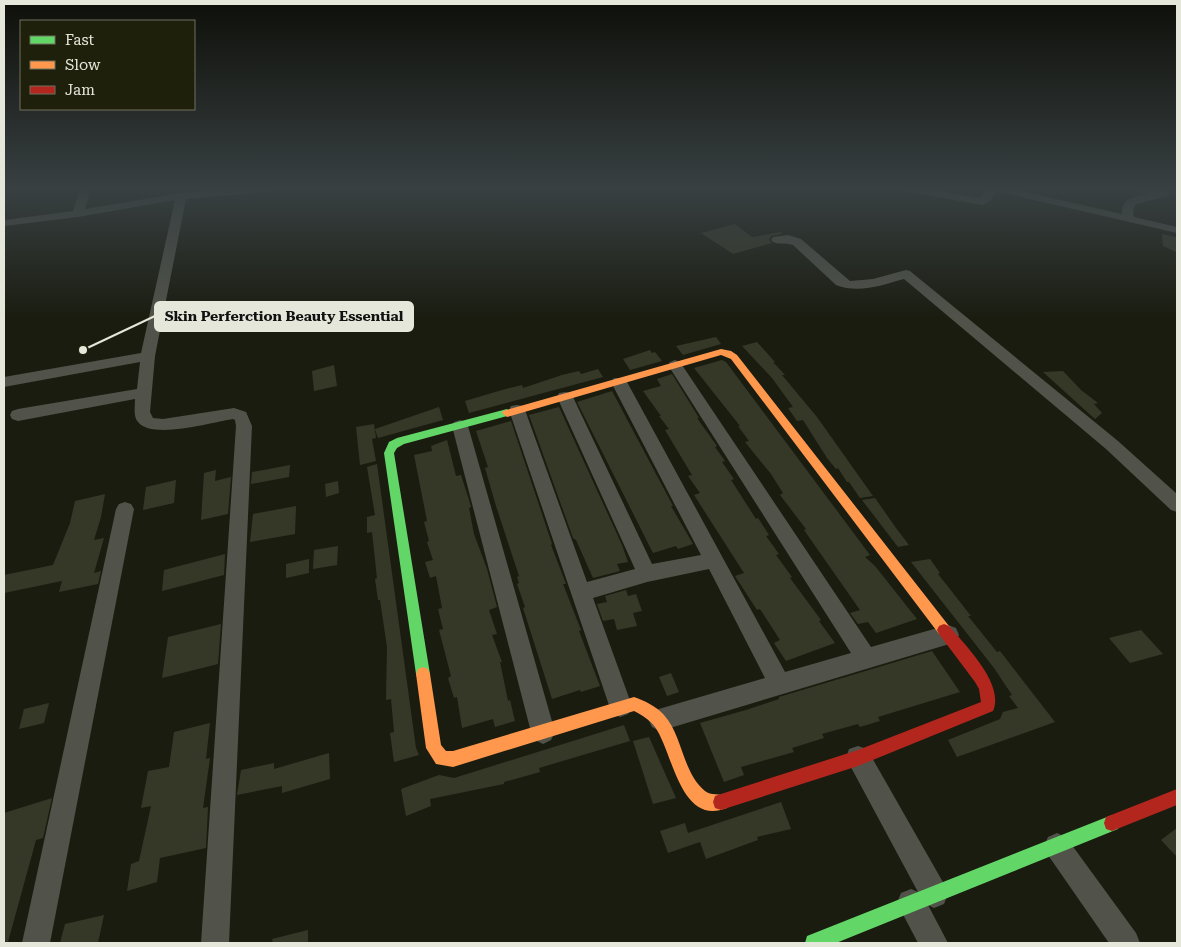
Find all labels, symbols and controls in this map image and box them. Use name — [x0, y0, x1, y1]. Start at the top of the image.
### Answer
legend — [20, 20, 195, 110]
text: Fast — [65, 31, 95, 49]
text: Slow — [65, 56, 101, 74]
text: Jam — [65, 81, 95, 99]
callout: Skin Perferction Beauty Essential — [155, 302, 413, 331]
text: Skin Perferction Beauty Essential — [165, 308, 404, 324]

